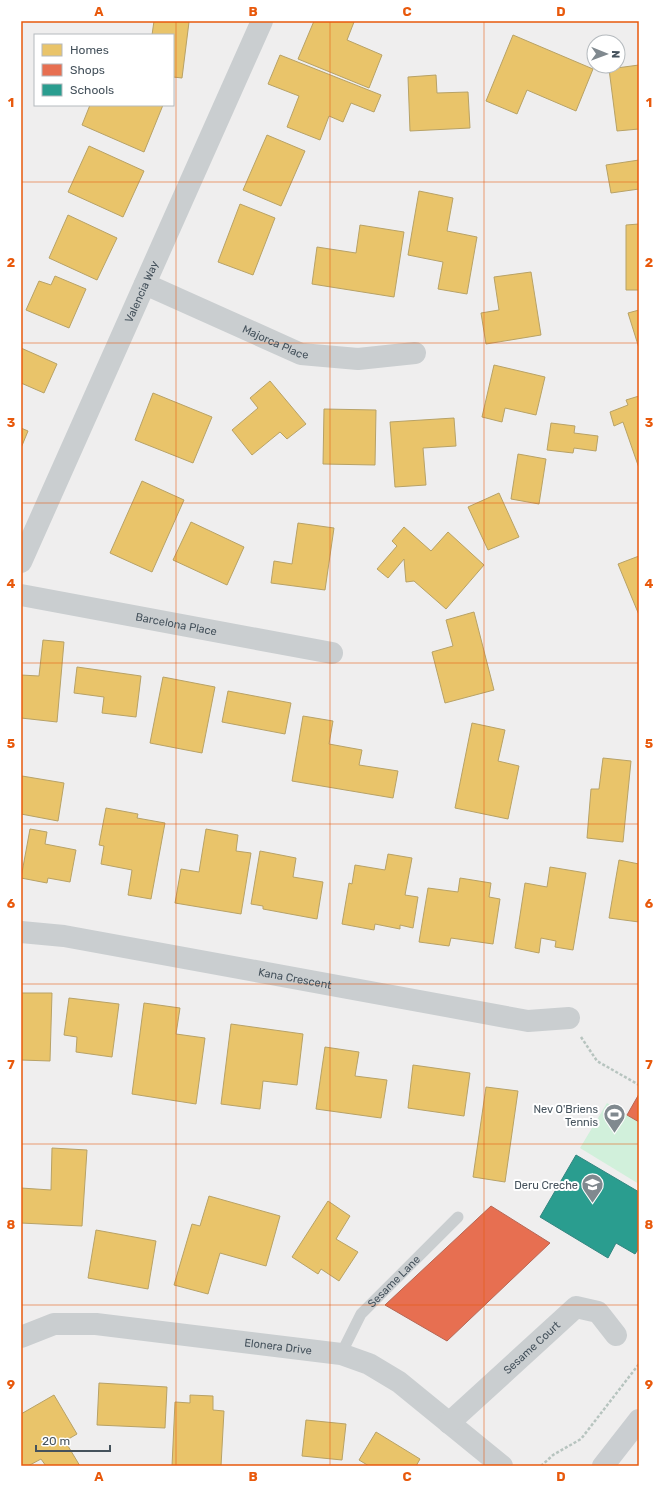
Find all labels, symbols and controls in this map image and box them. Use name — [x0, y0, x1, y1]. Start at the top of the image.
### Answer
text: A — [94, 4, 104, 19]
text: B — [248, 4, 258, 19]
text: C — [402, 4, 412, 19]
text: D — [556, 4, 566, 19]
legend — [34, 34, 174, 106]
north arrow — [586, 34, 626, 74]
text: Homes — [70, 43, 109, 57]
text: N — [609, 50, 622, 58]
text: Shops — [70, 63, 105, 77]
text: Schools — [70, 83, 114, 97]
text: 1 — [8, 95, 14, 110]
text: 1 — [646, 95, 652, 110]
text: 2 — [7, 255, 15, 270]
text: 2 — [645, 255, 653, 270]
street label: Valencia Way — [122, 259, 161, 324]
street label: Majorca Place — [240, 322, 309, 361]
text: 3 — [7, 415, 16, 430]
text: 3 — [645, 415, 654, 430]
text: 4 — [7, 576, 16, 591]
text: 4 — [645, 576, 654, 591]
street label: Barcelona Place — [135, 610, 218, 638]
text: 5 — [7, 736, 15, 751]
text: 5 — [645, 736, 653, 751]
text: 6 — [7, 896, 16, 911]
text: 6 — [645, 896, 654, 911]
street label: Kana Crescent — [257, 965, 333, 992]
text: 7 — [7, 1057, 15, 1072]
text: 7 — [645, 1057, 653, 1072]
sports icon: Nev O'Briens Tennis — [601, 1102, 627, 1135]
place label: Nev O'Briens Tennis — [533, 1103, 598, 1129]
school or university icon: Deru Creche — [580, 1172, 606, 1205]
place label: Deru Creche — [514, 1179, 578, 1192]
text: 8 — [7, 1217, 16, 1232]
text: 8 — [645, 1217, 654, 1232]
street label: Sesame Lane — [365, 1252, 423, 1310]
street label: Sesame Court — [501, 1318, 563, 1377]
street label: Elonera Drive — [244, 1336, 313, 1357]
text: 9 — [7, 1377, 15, 1392]
text: 9 — [645, 1377, 653, 1392]
scale bar — [36, 1427, 110, 1453]
text: 20 m — [42, 1434, 70, 1448]
text: A — [94, 1469, 104, 1484]
text: B — [248, 1469, 258, 1484]
text: C — [402, 1469, 412, 1484]
text: D — [556, 1469, 566, 1484]

